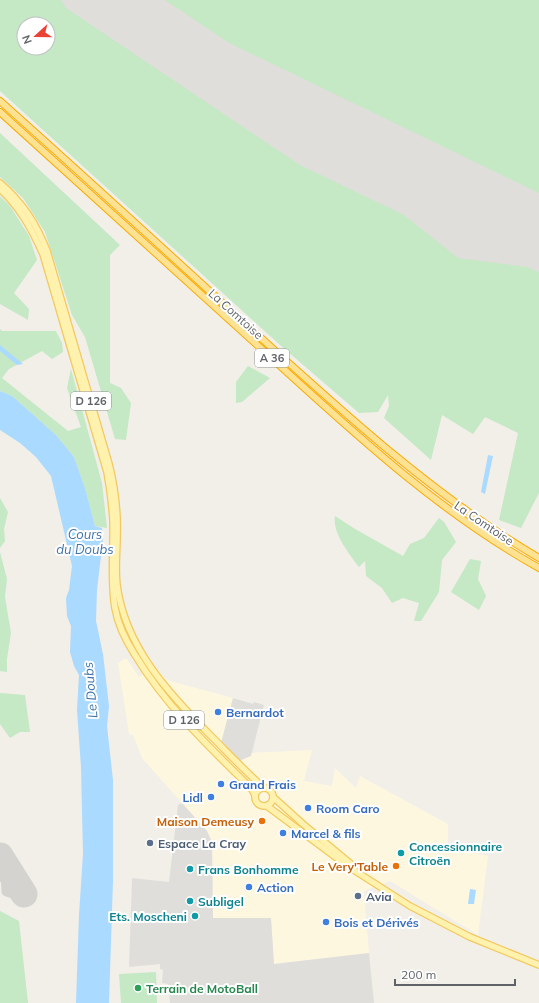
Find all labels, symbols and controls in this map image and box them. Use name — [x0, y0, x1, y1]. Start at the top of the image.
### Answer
north arrow — [16, 16, 56, 56]
text: N — [19, 33, 35, 46]
street label: La Comtoise — [206, 286, 266, 342]
road number: A 36 — [255, 349, 289, 367]
road number: D 126 — [71, 392, 111, 410]
street label: La Comtoise — [451, 498, 517, 548]
water label: Cours du Doubs — [56, 526, 114, 557]
water label: Le Doubs — [80, 661, 100, 719]
place label: Bernardot — [226, 705, 284, 720]
marker: Bernardot — [213, 707, 223, 717]
road number: D 126 — [164, 711, 204, 729]
place label: Grand Frais — [229, 777, 296, 792]
marker: Grand Frais — [216, 779, 226, 789]
place label: Lidl — [183, 790, 203, 805]
marker: Lidl — [206, 792, 216, 802]
place label: Room Caro — [316, 801, 380, 816]
marker: Room Caro — [303, 803, 313, 813]
place label: Maison Demeusy — [157, 814, 254, 829]
marker: Maison Demeusy — [257, 816, 267, 826]
place label: Marcel & fils — [291, 826, 361, 841]
marker: Marcel & fils — [278, 828, 288, 838]
place label: Espace La Cray — [158, 836, 246, 851]
marker: Espace La Cray — [145, 838, 155, 848]
place label: Concessionnaire Citroën — [409, 839, 503, 868]
marker: Concessionnaire Citroën — [396, 848, 406, 858]
place label: Le Very'Table — [311, 859, 388, 874]
marker: Le Very'Table — [391, 861, 401, 871]
place label: Frans Bonhomme — [198, 862, 299, 877]
marker: Frans Bonhomme — [185, 864, 195, 874]
place label: Action — [257, 880, 294, 895]
marker: Action — [244, 882, 254, 892]
place label: Avia — [366, 889, 392, 904]
marker: Avia — [353, 891, 363, 901]
place label: Subligel — [198, 894, 244, 909]
marker: Subligel — [185, 896, 195, 906]
place label: Ets. Moscheni — [109, 909, 187, 924]
marker: Ets. Moscheni — [190, 911, 200, 921]
place label: Bois et Dérivés — [334, 915, 419, 930]
marker: Bois et Dérivés — [321, 917, 331, 927]
scale bar — [395, 961, 515, 987]
text: 200 m — [401, 967, 436, 982]
place label: Terrain de MotoBall — [146, 981, 258, 996]
marker: Terrain de MotoBall — [133, 983, 143, 993]

